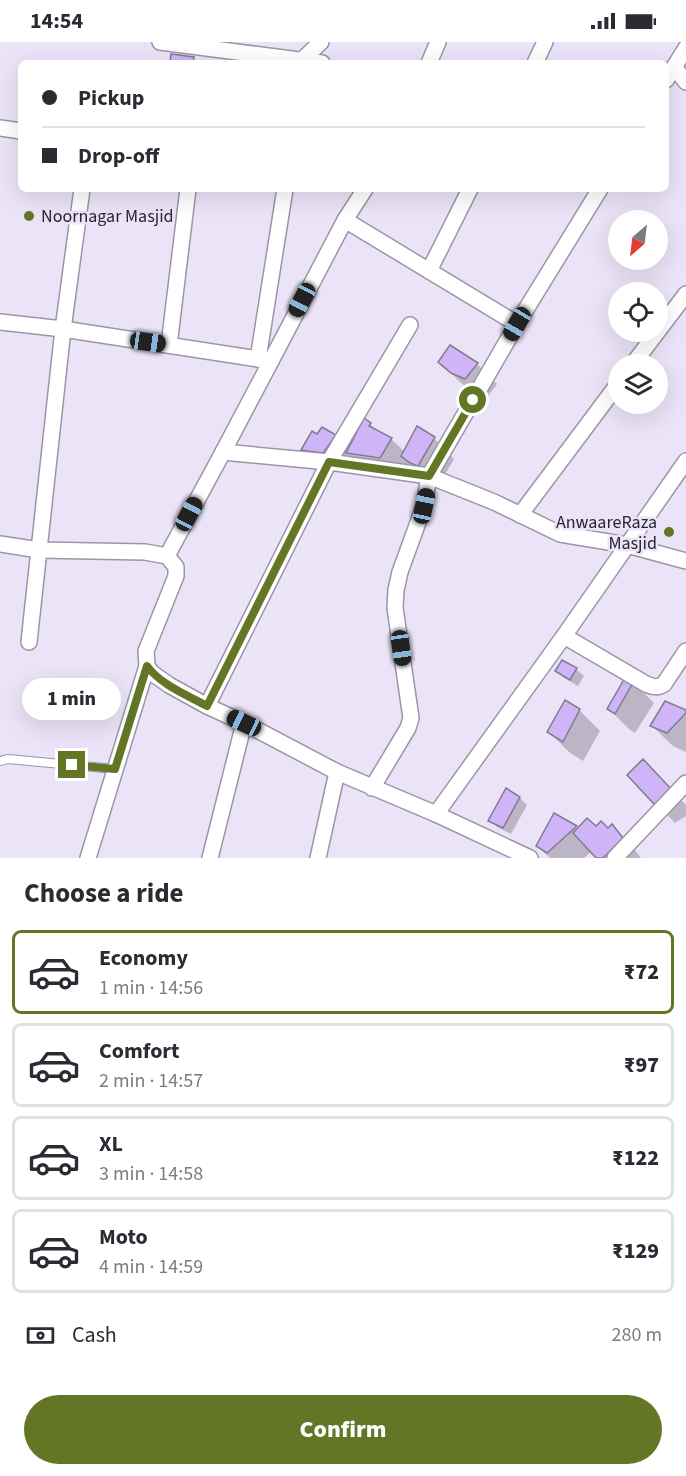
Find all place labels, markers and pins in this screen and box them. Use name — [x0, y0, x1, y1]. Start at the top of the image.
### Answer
place label: Noornagar Masjid — [41, 204, 174, 229]
marker: Noornagar Masjid — [22, 209, 36, 223]
place label: AnwaareRaza Masjid — [556, 510, 657, 556]
marker: AnwaareRaza Masjid — [662, 525, 676, 539]

